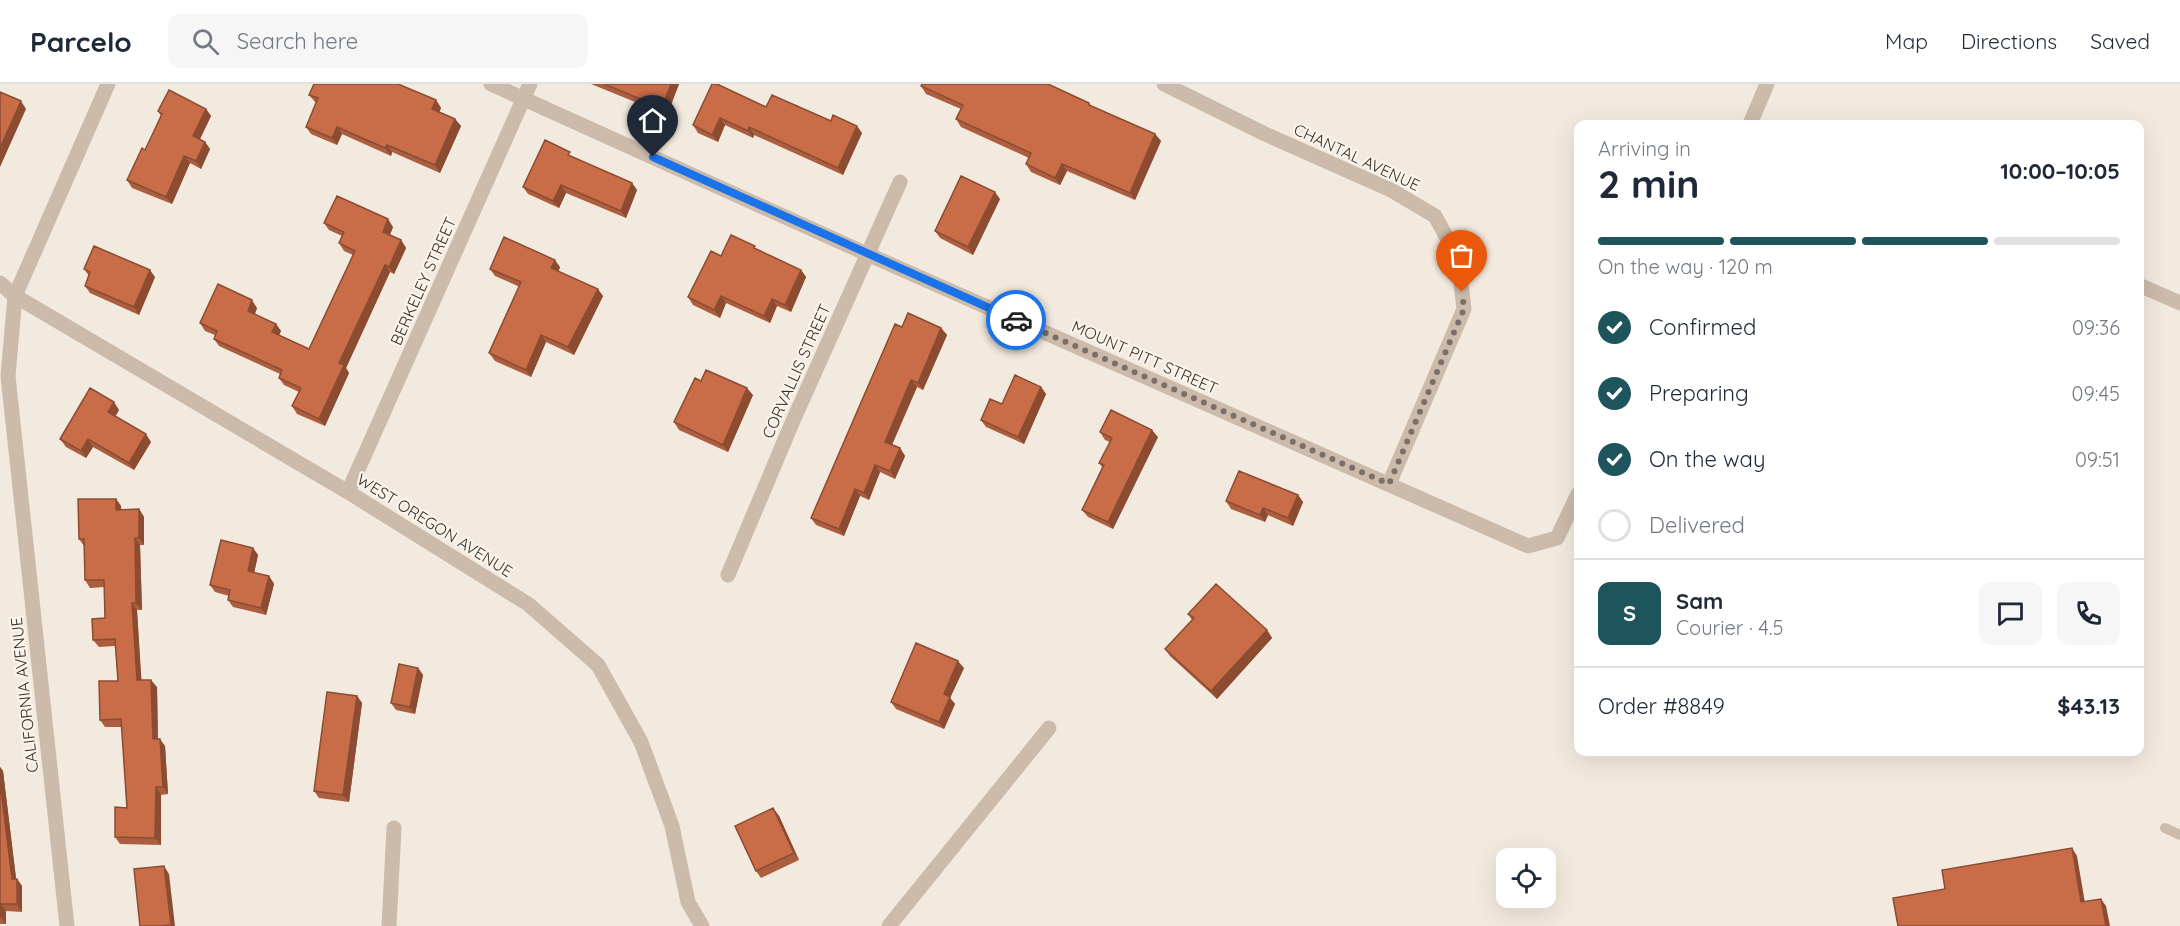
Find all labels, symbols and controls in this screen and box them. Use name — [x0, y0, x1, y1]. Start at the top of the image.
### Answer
search box — [168, 14, 588, 68]
text: Parcelo — [30, 24, 132, 59]
icon: search — [189, 25, 222, 58]
text: Search here — [237, 27, 358, 55]
text: Map — [1885, 28, 1928, 54]
text: Directions — [1961, 28, 2057, 54]
text: Saved — [2090, 28, 2150, 54]
pin — [627, 95, 678, 157]
icon: home — [636, 104, 669, 137]
street label: CHANTAL AVENUE — [1291, 119, 1423, 195]
text: Arriving in — [1598, 136, 1691, 161]
text: 10:00–10:05 — [2000, 157, 2120, 185]
text: 2 min — [1598, 159, 1700, 208]
street label: BERKELEY STREET — [386, 213, 460, 348]
pin — [1436, 230, 1487, 292]
icon: bag — [1445, 239, 1478, 272]
text: On the way · 120 m — [1598, 254, 1773, 279]
courier — [986, 290, 1046, 350]
street label: CORVALLIS STREET — [757, 300, 835, 441]
icon: car — [1000, 304, 1033, 337]
icon: check — [1598, 311, 1631, 344]
text: Confirmed — [1649, 313, 1756, 341]
text: 09:36 — [2072, 315, 2120, 340]
street label: MOUNT PITT STREET — [1069, 316, 1221, 398]
icon: check — [1598, 377, 1631, 410]
text: Preparing — [1649, 379, 1749, 407]
text: 09:45 — [2072, 381, 2120, 406]
icon: check — [1598, 443, 1631, 476]
text: On the way — [1649, 445, 1765, 473]
text: 09:51 — [2075, 447, 2120, 472]
street label: WEST OREGON AVENUE — [353, 469, 517, 581]
text: Delivered — [1649, 511, 1745, 539]
button: chat — [1979, 582, 2042, 645]
button: phone — [2057, 582, 2120, 645]
text: Sam — [1676, 587, 1723, 615]
text: S — [1623, 599, 1636, 627]
text: Courier · 4.5 — [1676, 615, 1783, 640]
street label: CALIFORNIA AVENUE — [6, 616, 42, 774]
text: Order #8849 — [1598, 692, 1725, 720]
text: $43.13 — [2057, 692, 2120, 720]
map controls — [1496, 848, 1556, 908]
button: locate — [1496, 848, 1556, 908]

